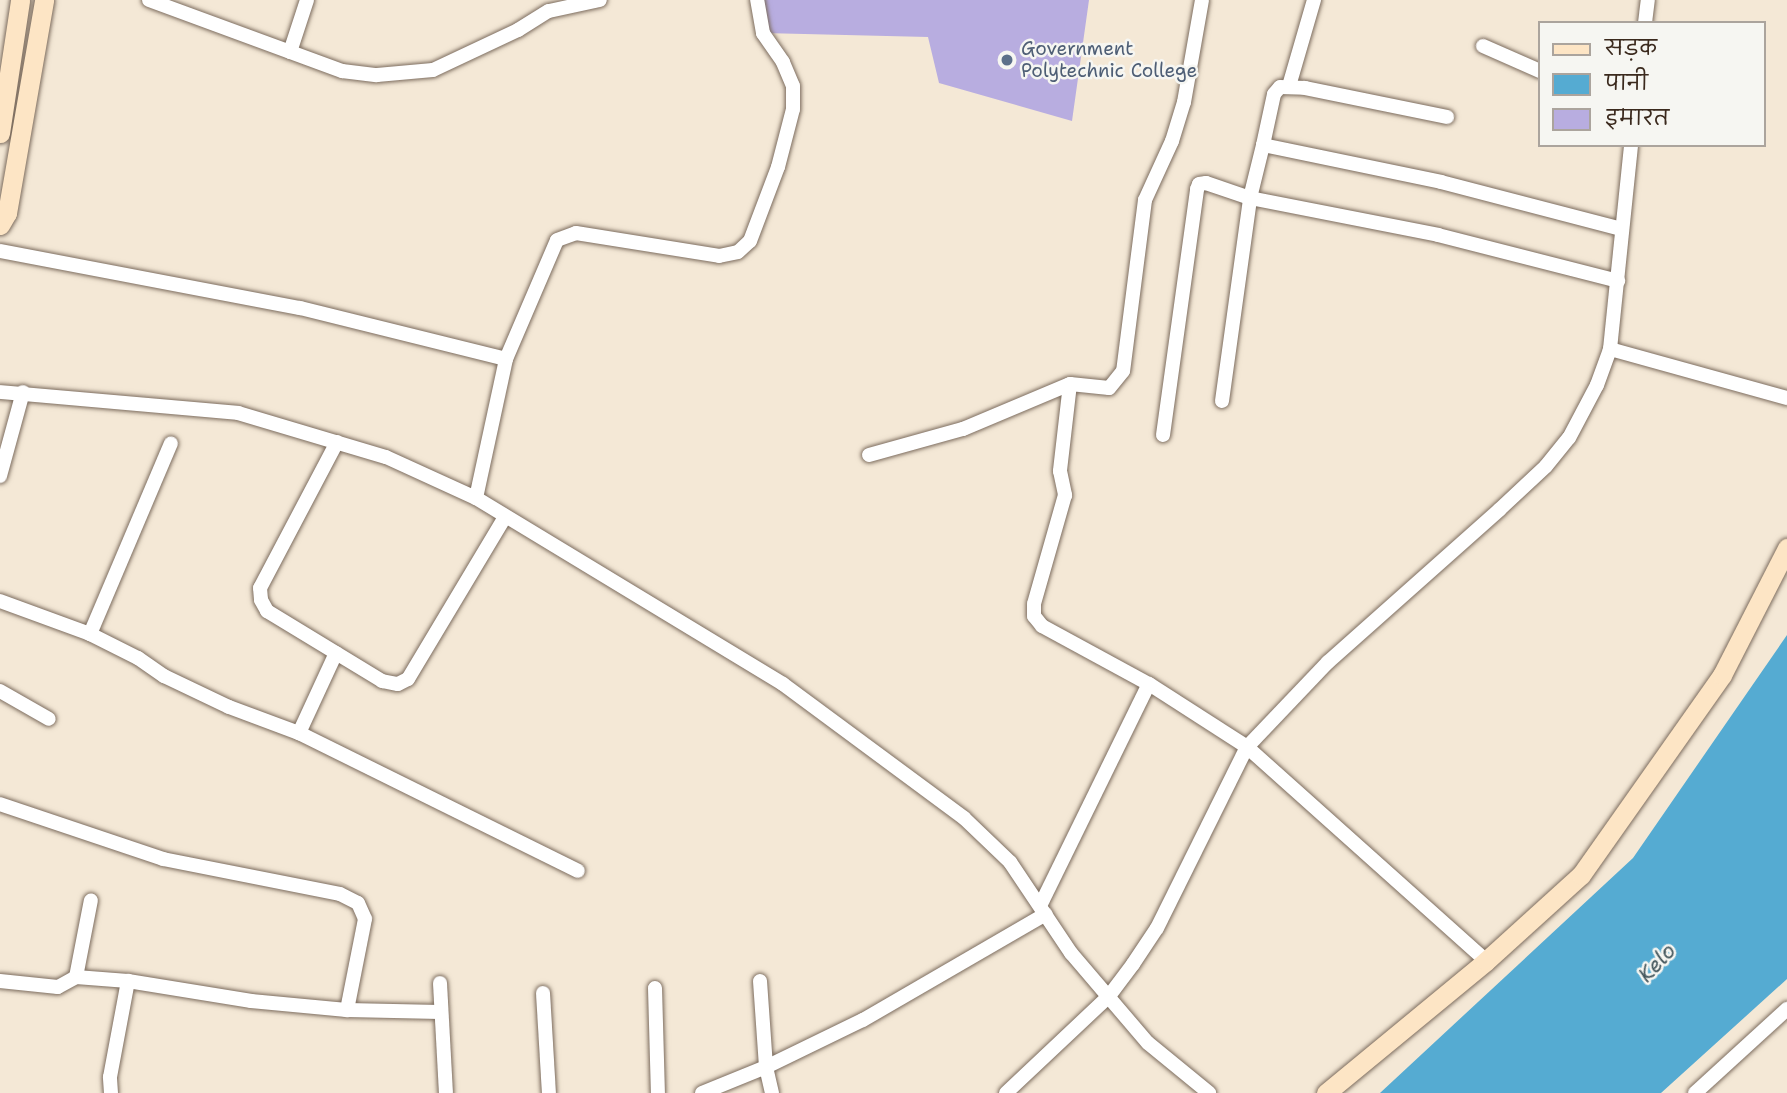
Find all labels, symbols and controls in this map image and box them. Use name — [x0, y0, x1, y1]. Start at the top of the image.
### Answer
legend — [1538, 21, 1766, 147]
text: सड़क — [1605, 34, 1657, 62]
place label: Government Polytechnic College — [1021, 38, 1197, 82]
marker: Government Polytechnic College — [999, 52, 1015, 68]
text: पानी — [1605, 69, 1648, 97]
text: इमारत — [1605, 104, 1669, 132]
water label: Kelo — [1633, 938, 1681, 988]

